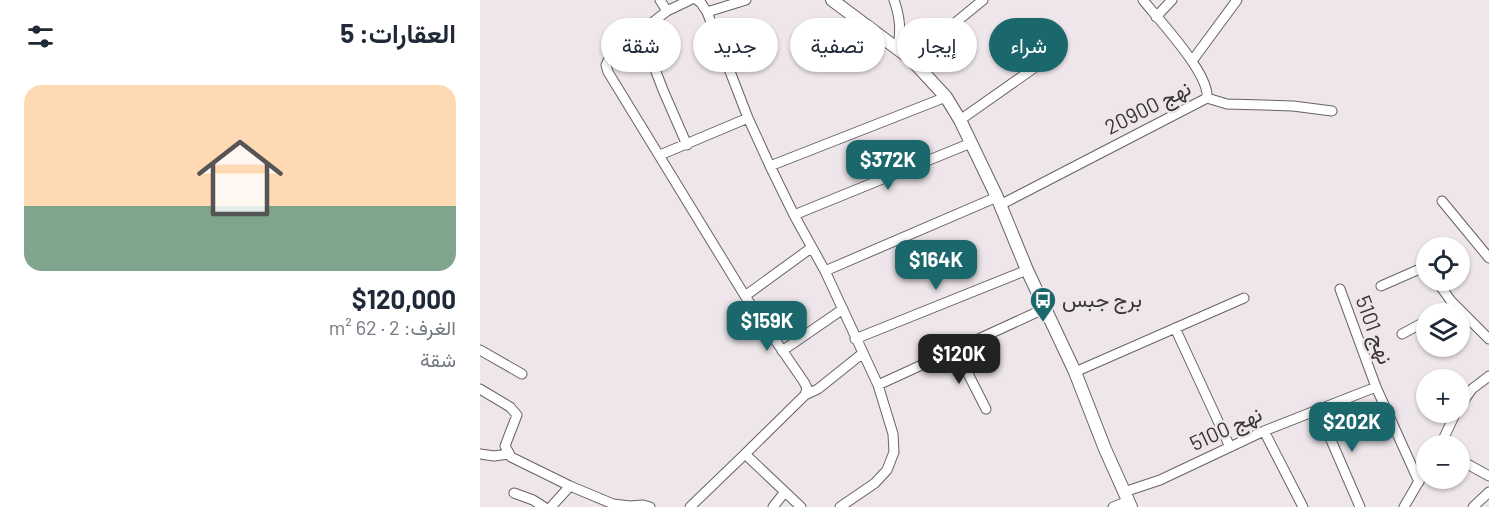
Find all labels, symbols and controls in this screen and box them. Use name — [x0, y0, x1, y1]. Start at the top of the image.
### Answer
text: العقارات: 5 — [340, 17, 456, 48]
chip: شقة — [601, 18, 681, 72]
chip: جديد — [693, 18, 778, 72]
chip: تصفية — [790, 18, 885, 72]
chip: إيجار — [897, 18, 977, 72]
chip: شراء — [989, 18, 1068, 72]
icon: filters — [24, 20, 57, 53]
street label: نهج 20900 — [1100, 74, 1196, 142]
icon: home — [186, 124, 294, 232]
pin: $372K — [846, 140, 930, 191]
text: $372K — [860, 147, 916, 171]
map controls — [1416, 237, 1470, 489]
button: locate — [1416, 237, 1470, 291]
pin: $164K — [894, 240, 978, 291]
text: $164K — [909, 247, 963, 271]
text: $120,000 — [352, 283, 456, 314]
bus stop icon: برج جبس — [1028, 285, 1058, 323]
place label: برج جبس — [1062, 286, 1142, 314]
street label: نهج 5101 — [1349, 292, 1399, 368]
pin: $159K — [725, 301, 809, 352]
button: layers — [1416, 303, 1470, 357]
text: $159K — [741, 308, 793, 332]
text: الغرف: 2 · 62 m² — [329, 315, 456, 339]
pin: $120K — [917, 334, 1001, 385]
text: $120K — [932, 341, 986, 365]
text: شقة — [420, 347, 456, 371]
button: + — [1416, 369, 1470, 423]
street label: نهج 5100 — [1185, 400, 1267, 458]
pin: $202K — [1310, 402, 1394, 453]
text: $202K — [1323, 409, 1381, 433]
button: − — [1416, 435, 1470, 489]

